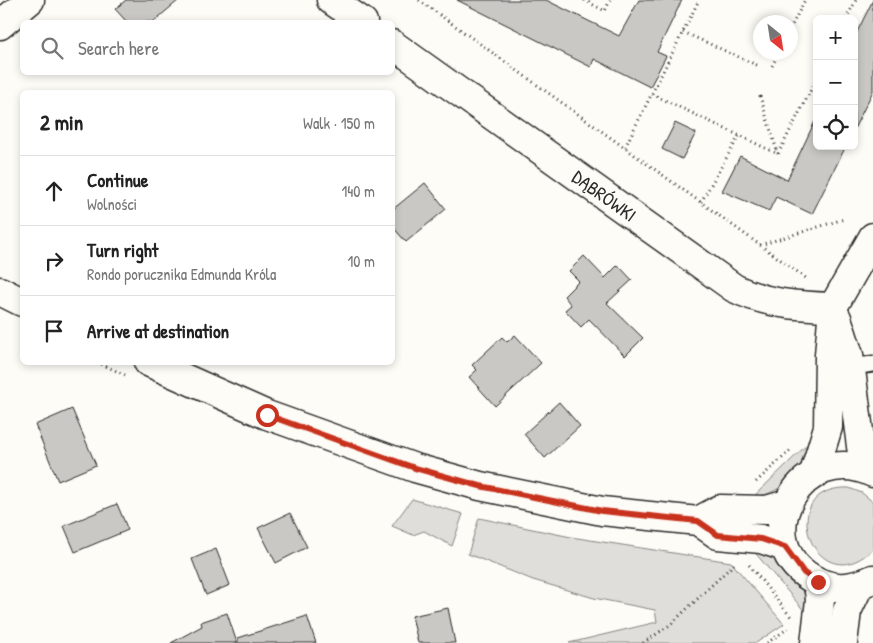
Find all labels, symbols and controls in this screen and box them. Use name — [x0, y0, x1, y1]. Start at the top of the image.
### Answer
north arrow — [753, 15, 798, 60]
map controls — [813, 15, 858, 150]
button: + — [813, 15, 858, 60]
search box — [20, 20, 395, 75]
icon: search — [38, 34, 66, 62]
text: Search here — [78, 35, 159, 61]
button: − — [813, 60, 858, 105]
button: locate — [813, 105, 858, 150]
text: 2 min — [40, 108, 83, 137]
text: Walk · 150 m — [303, 112, 375, 134]
street label: DĄBRÓWKI — [567, 164, 642, 227]
text: Continue — [87, 167, 148, 193]
icon: ahead — [40, 177, 68, 205]
text: 140 m — [341, 180, 375, 202]
text: Wolności — [87, 193, 137, 215]
text: Turn right — [87, 237, 158, 263]
icon: right — [40, 247, 68, 275]
text: 10 m — [347, 250, 375, 272]
text: Rondo porucznika Edmunda Króla — [87, 263, 276, 285]
icon: arrive — [40, 317, 68, 345]
text: Arrive at destination — [87, 318, 229, 344]
route start — [256, 404, 279, 427]
route end — [807, 571, 830, 594]

